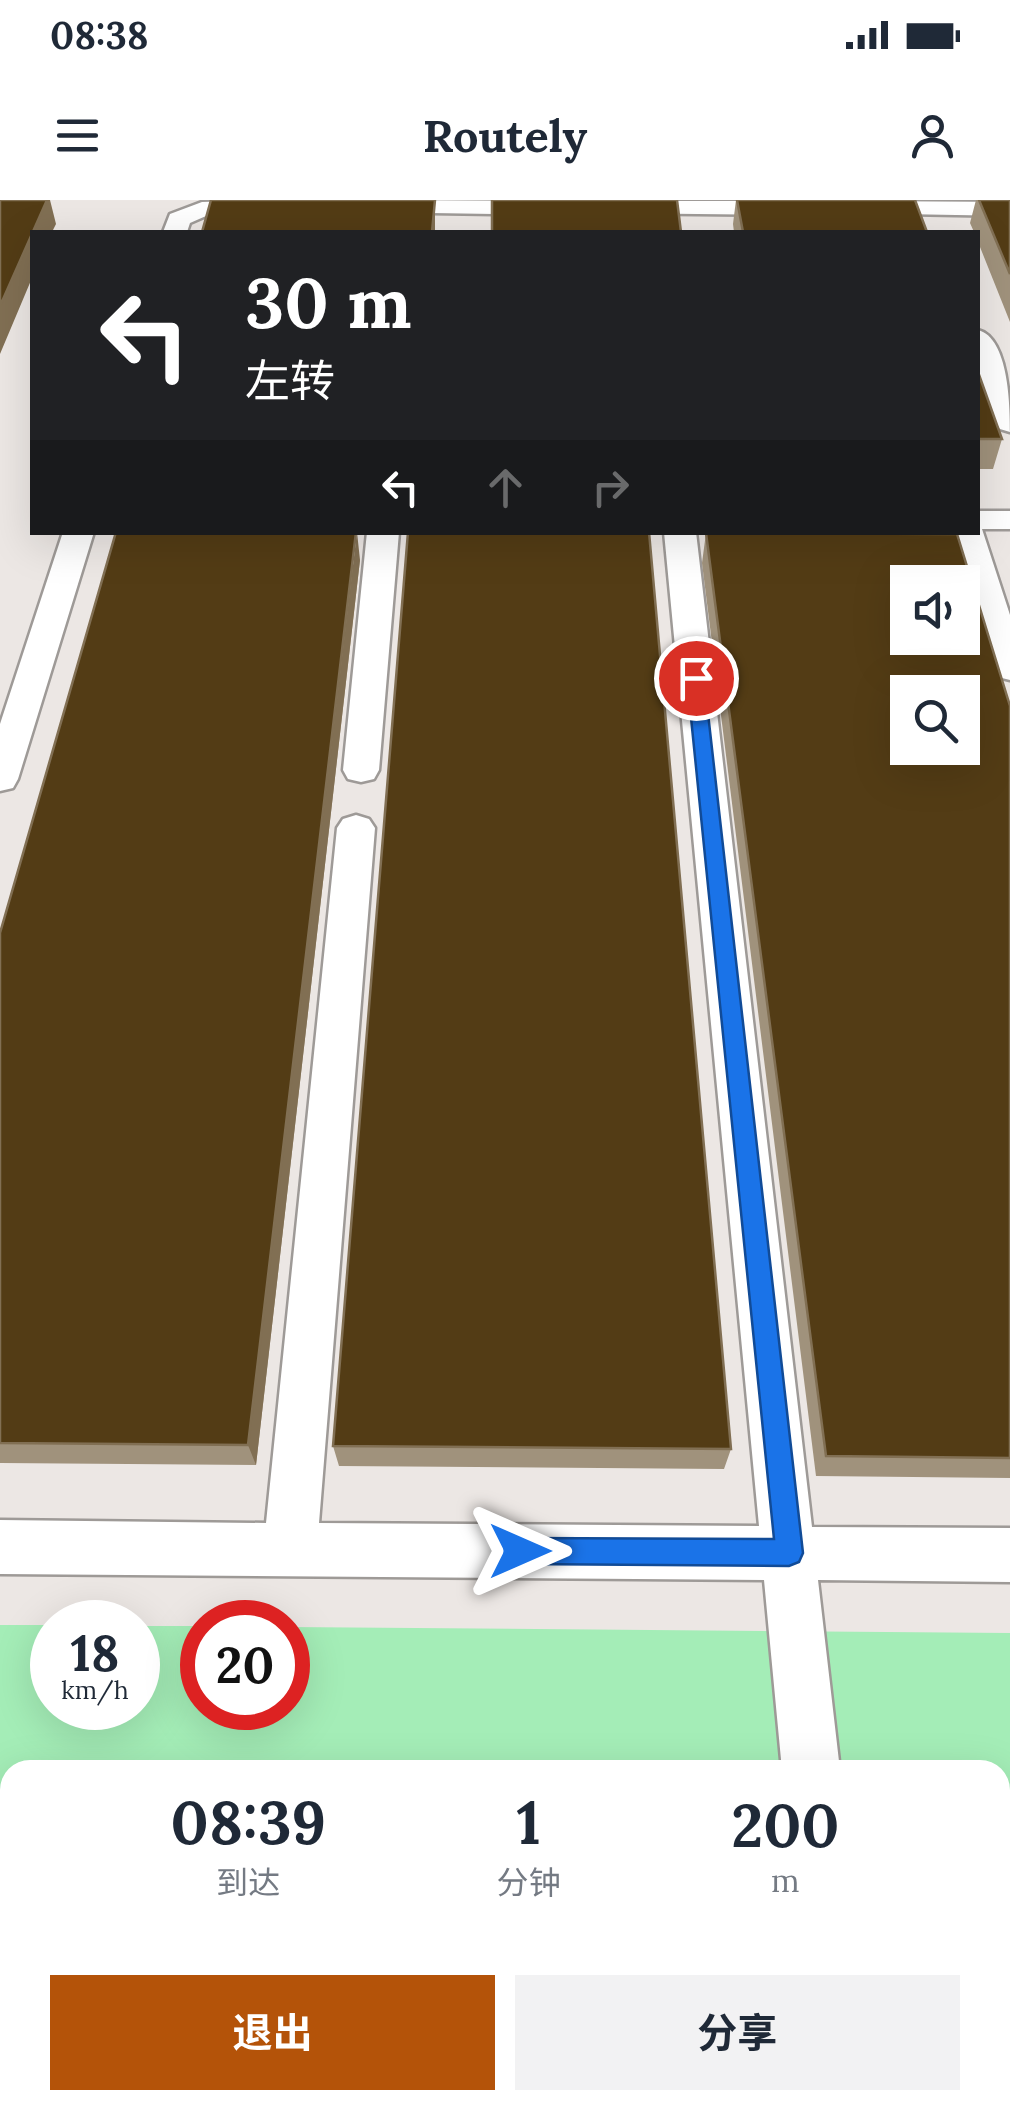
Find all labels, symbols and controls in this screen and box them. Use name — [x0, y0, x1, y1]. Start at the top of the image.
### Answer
text: 08:38 — [50, 11, 148, 59]
text: Routely — [423, 107, 587, 164]
icon: menu — [50, 108, 105, 163]
icon: person — [905, 108, 960, 163]
text: 30 m — [245, 258, 412, 347]
icon: left — [80, 270, 210, 400]
text: 左转 — [245, 352, 335, 409]
icon: left — [373, 460, 428, 515]
icon: ahead — [478, 460, 533, 515]
icon: right — [583, 460, 638, 515]
map controls — [890, 565, 980, 765]
button: sound — [890, 565, 980, 655]
pin — [654, 636, 739, 721]
icon: arrive — [669, 651, 724, 706]
button: search — [890, 675, 980, 765]
position arrow — [468, 1499, 572, 1603]
speed limit sign: 20 — [180, 1600, 310, 1730]
text: 18 — [71, 1621, 119, 1685]
text: km/h — [61, 1674, 129, 1706]
text: 08:39 — [171, 1784, 326, 1860]
text: 1 — [516, 1784, 541, 1860]
text: 200 — [731, 1787, 839, 1863]
text: m — [771, 1860, 800, 1901]
text: 到达 — [216, 1862, 280, 1903]
text: 分钟 — [497, 1862, 561, 1903]
button: 退出 — [50, 1975, 495, 2090]
button: 分享 — [515, 1975, 960, 2090]

